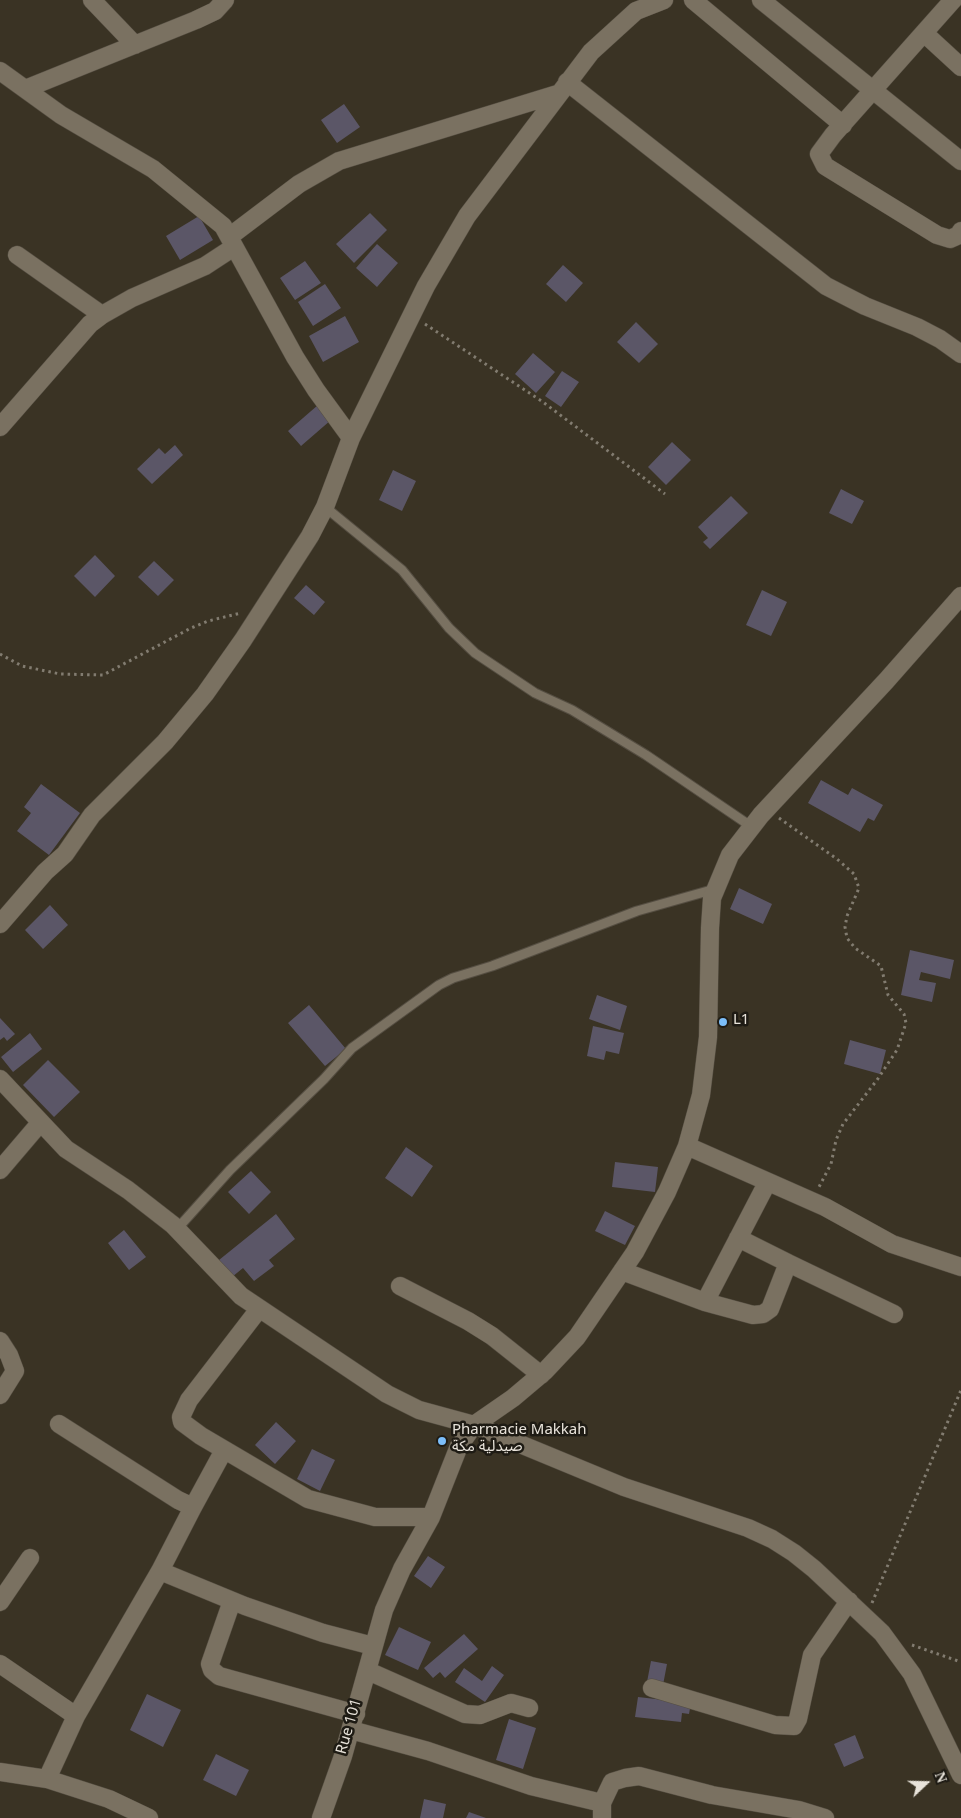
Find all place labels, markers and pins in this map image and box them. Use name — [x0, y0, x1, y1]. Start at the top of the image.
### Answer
place label: L1 — [733, 1013, 749, 1031]
marker: L1 — [717, 1016, 729, 1028]
place label: Pharmacie Makkah صيدلية مكة — [452, 1423, 587, 1458]
marker: Pharmacie Makkah صيدلية مكة — [436, 1435, 448, 1447]

